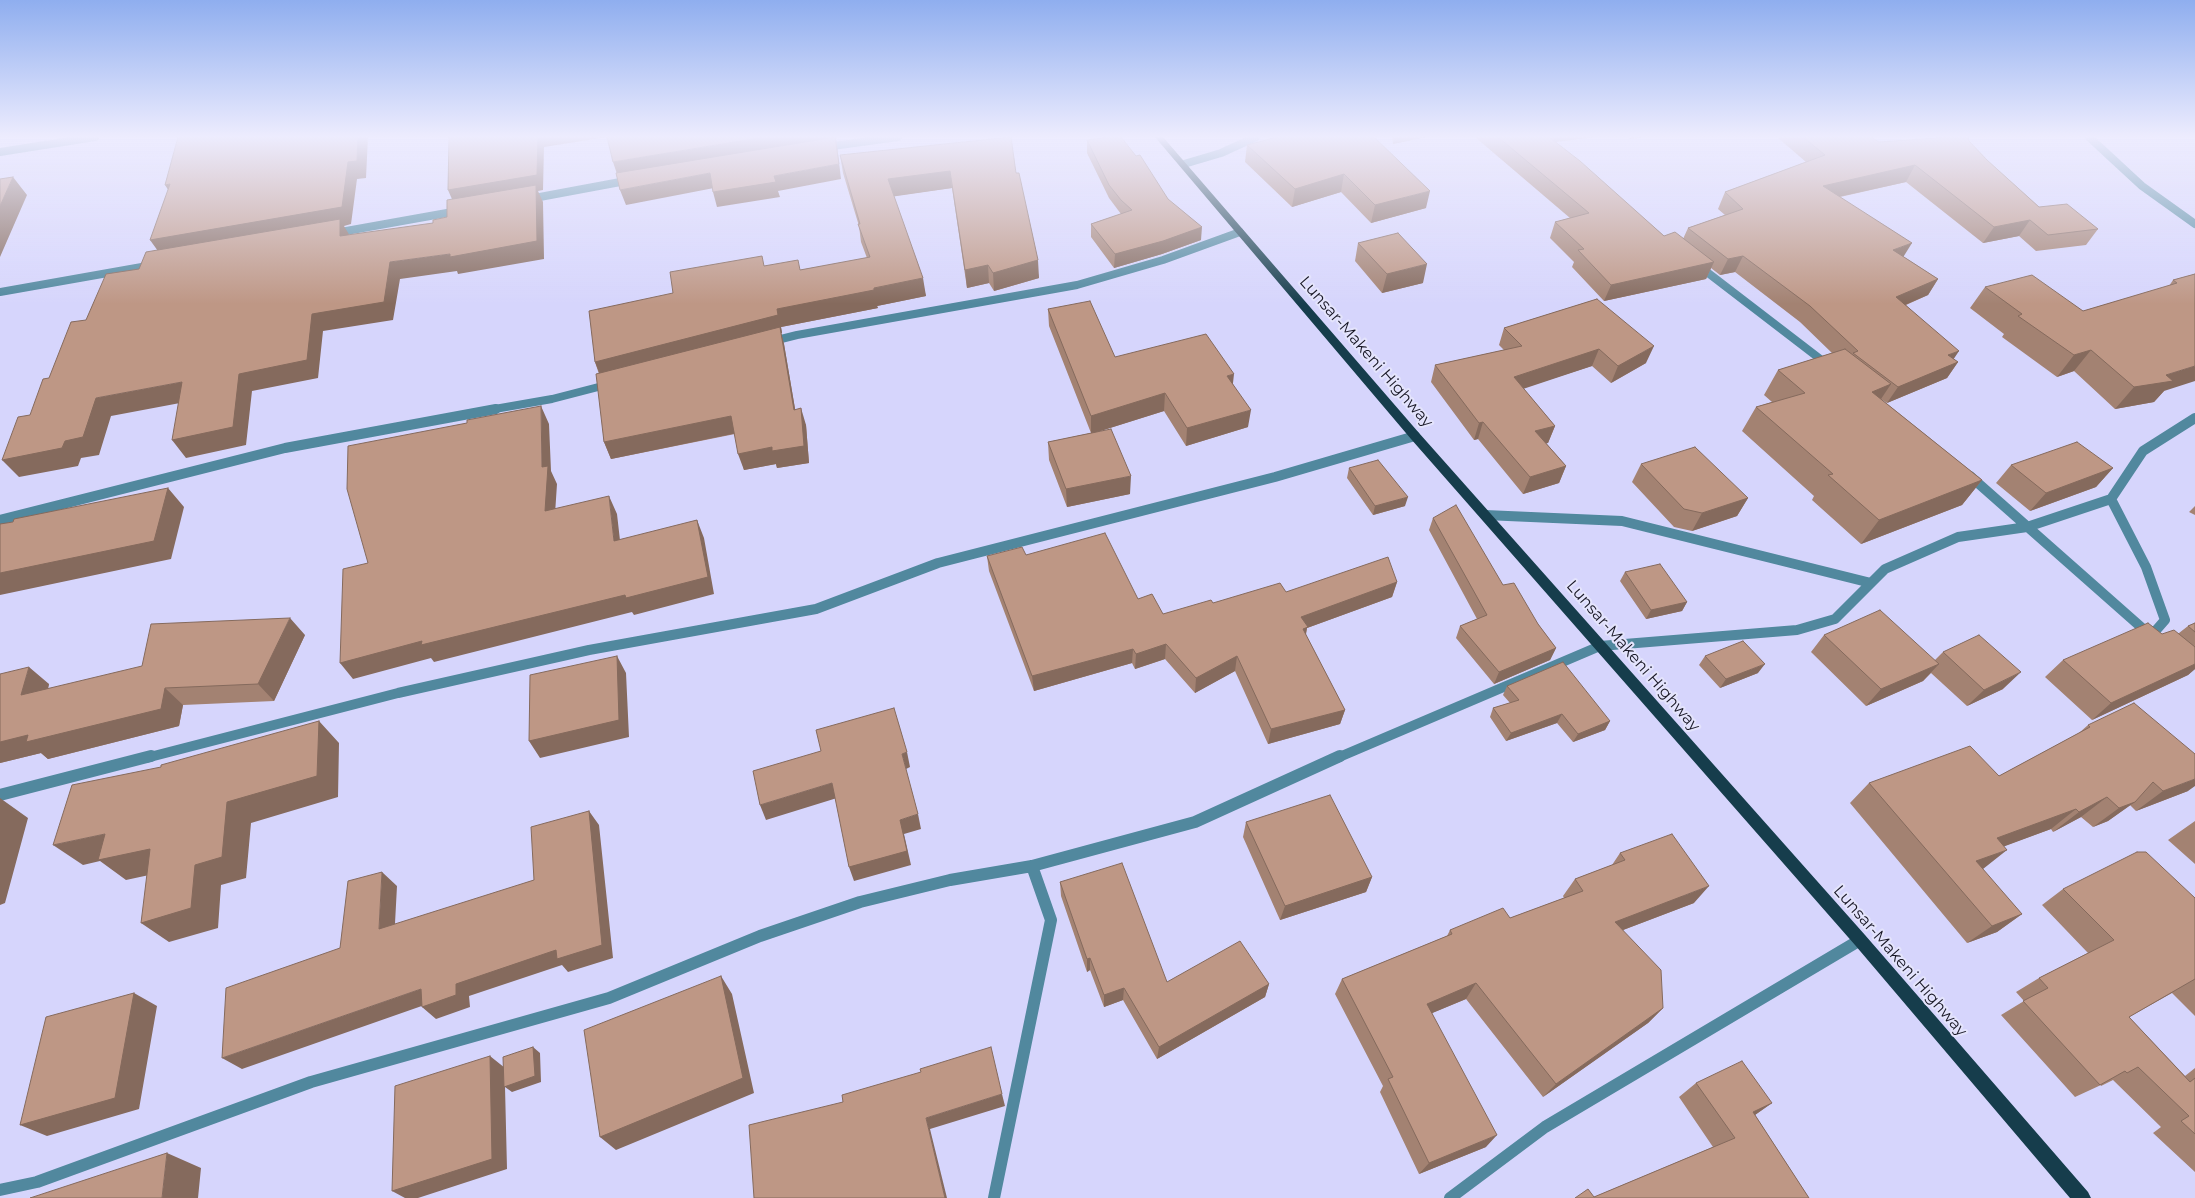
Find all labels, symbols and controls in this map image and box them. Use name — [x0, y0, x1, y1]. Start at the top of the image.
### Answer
street label: Lunsar-Makeni Highway — [1295, 273, 1437, 431]
street label: Lunsar-Makeni Highway — [1562, 577, 1704, 735]
street label: Lunsar-Makeni Highway — [1829, 882, 1971, 1040]

